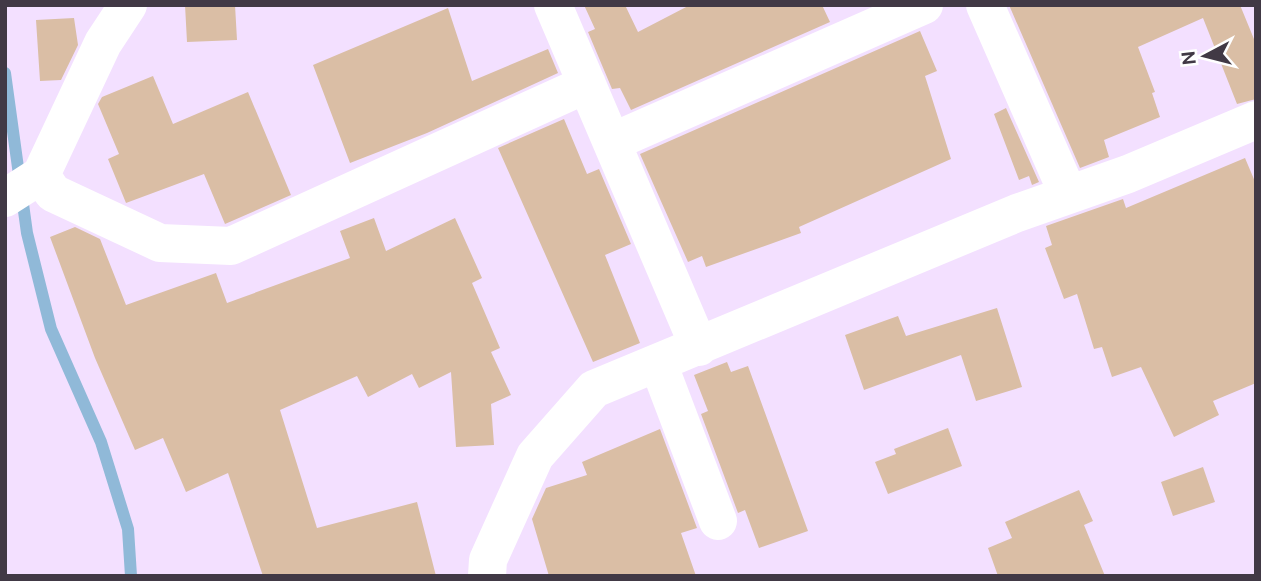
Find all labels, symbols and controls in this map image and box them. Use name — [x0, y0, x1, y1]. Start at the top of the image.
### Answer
north arrow — [1170, 21, 1240, 91]
text: N — [1176, 50, 1200, 66]

